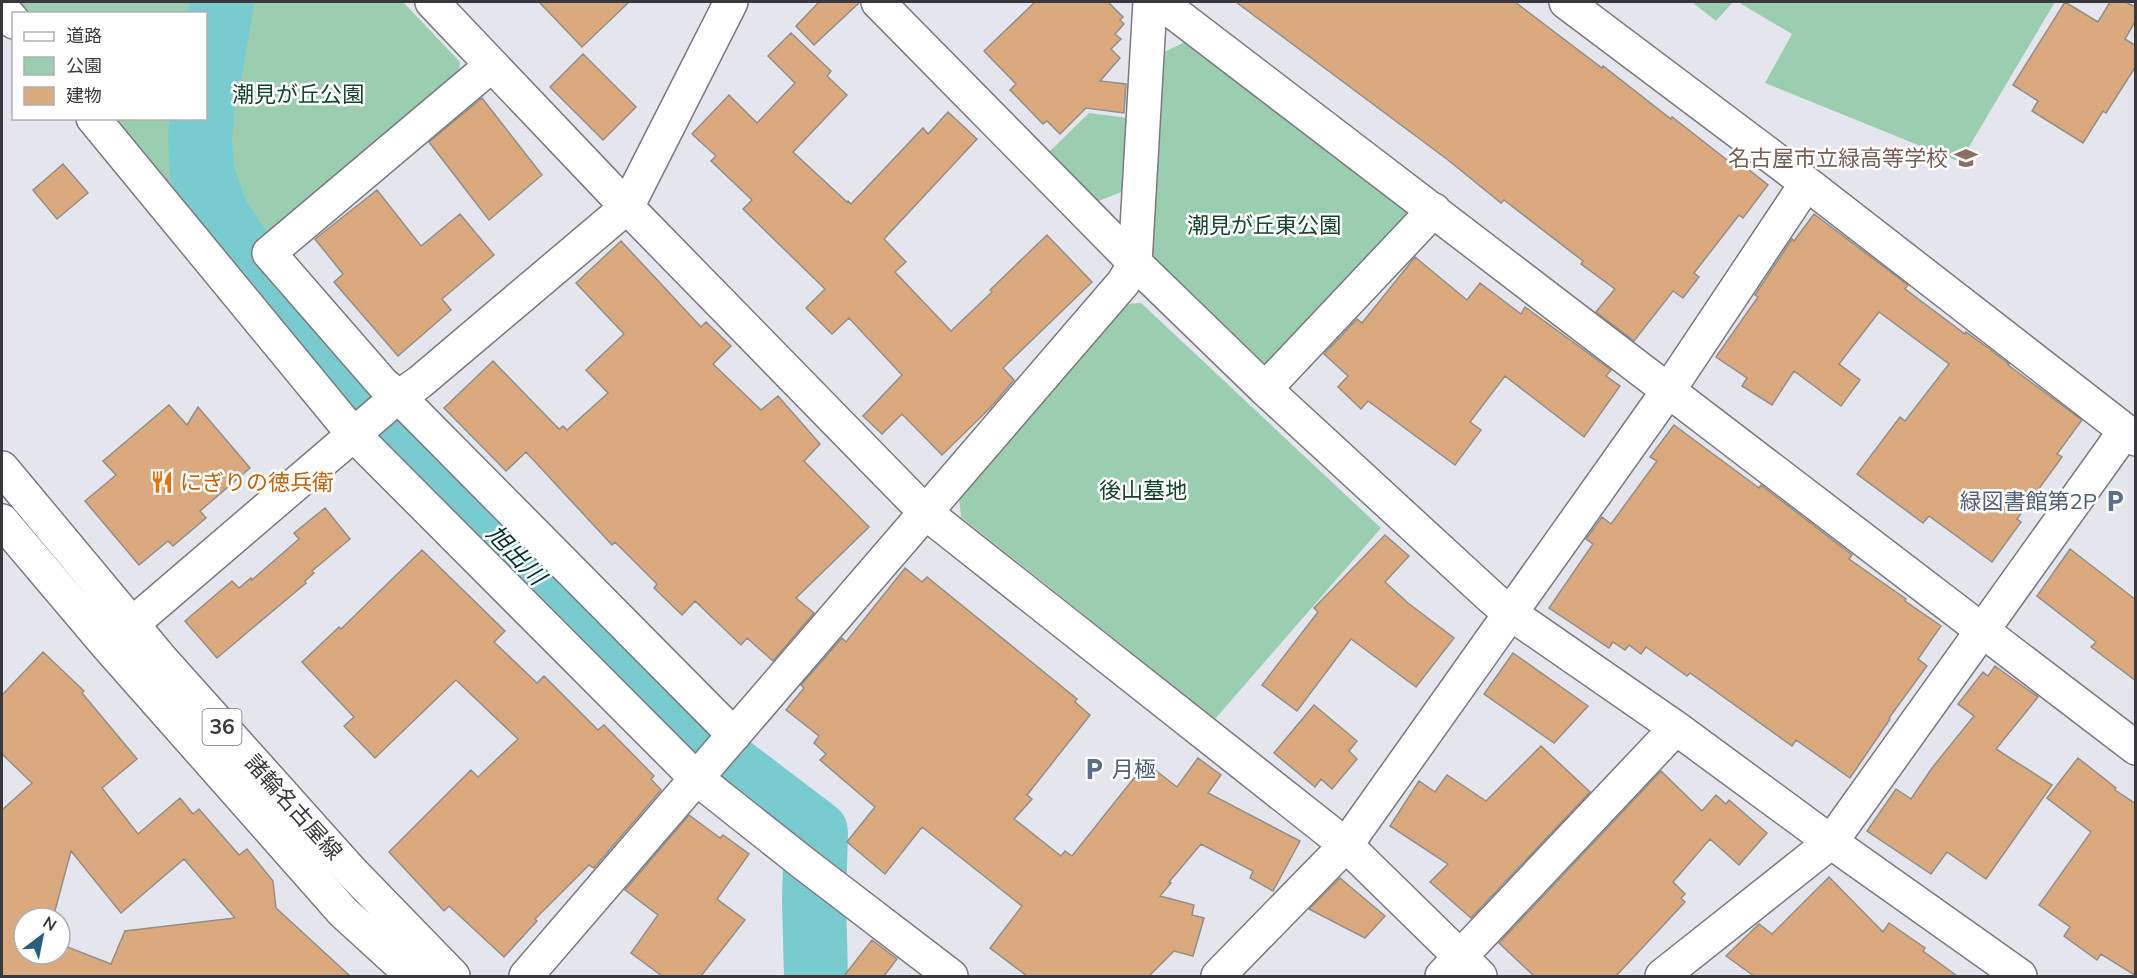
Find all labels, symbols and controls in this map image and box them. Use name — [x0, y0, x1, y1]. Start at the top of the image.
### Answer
legend — [12, 12, 207, 120]
text: 道路 — [66, 24, 102, 47]
text: 公園 — [66, 54, 102, 77]
park label: 潮見が丘公園 — [232, 80, 364, 108]
text: 建物 — [66, 84, 102, 107]
place label: 名古屋市立緑高等学校 — [1728, 144, 1948, 172]
school or university icon: 名古屋市立緑高等学校 — [1953, 145, 1979, 171]
park label: 潮見が丘東公園 — [1187, 211, 1341, 239]
place label: にぎりの徳兵衛 — [180, 468, 334, 496]
restaurant icon: にぎりの徳兵衛 — [149, 469, 175, 495]
park label: 後山墓地 — [1099, 476, 1187, 504]
place label: 緑図書館第2P — [1959, 487, 2097, 515]
parking icon: 緑図書館第2P — [2102, 488, 2128, 514]
water label: 旭出川 — [481, 518, 555, 593]
road number: 36 — [202, 709, 242, 745]
street label: 諸輪名古屋線 — [239, 749, 349, 865]
place label: 月極 — [1112, 755, 1156, 783]
parking icon: 月極 — [1081, 756, 1107, 782]
north arrow — [12, 906, 72, 966]
text: N — [40, 912, 60, 935]

